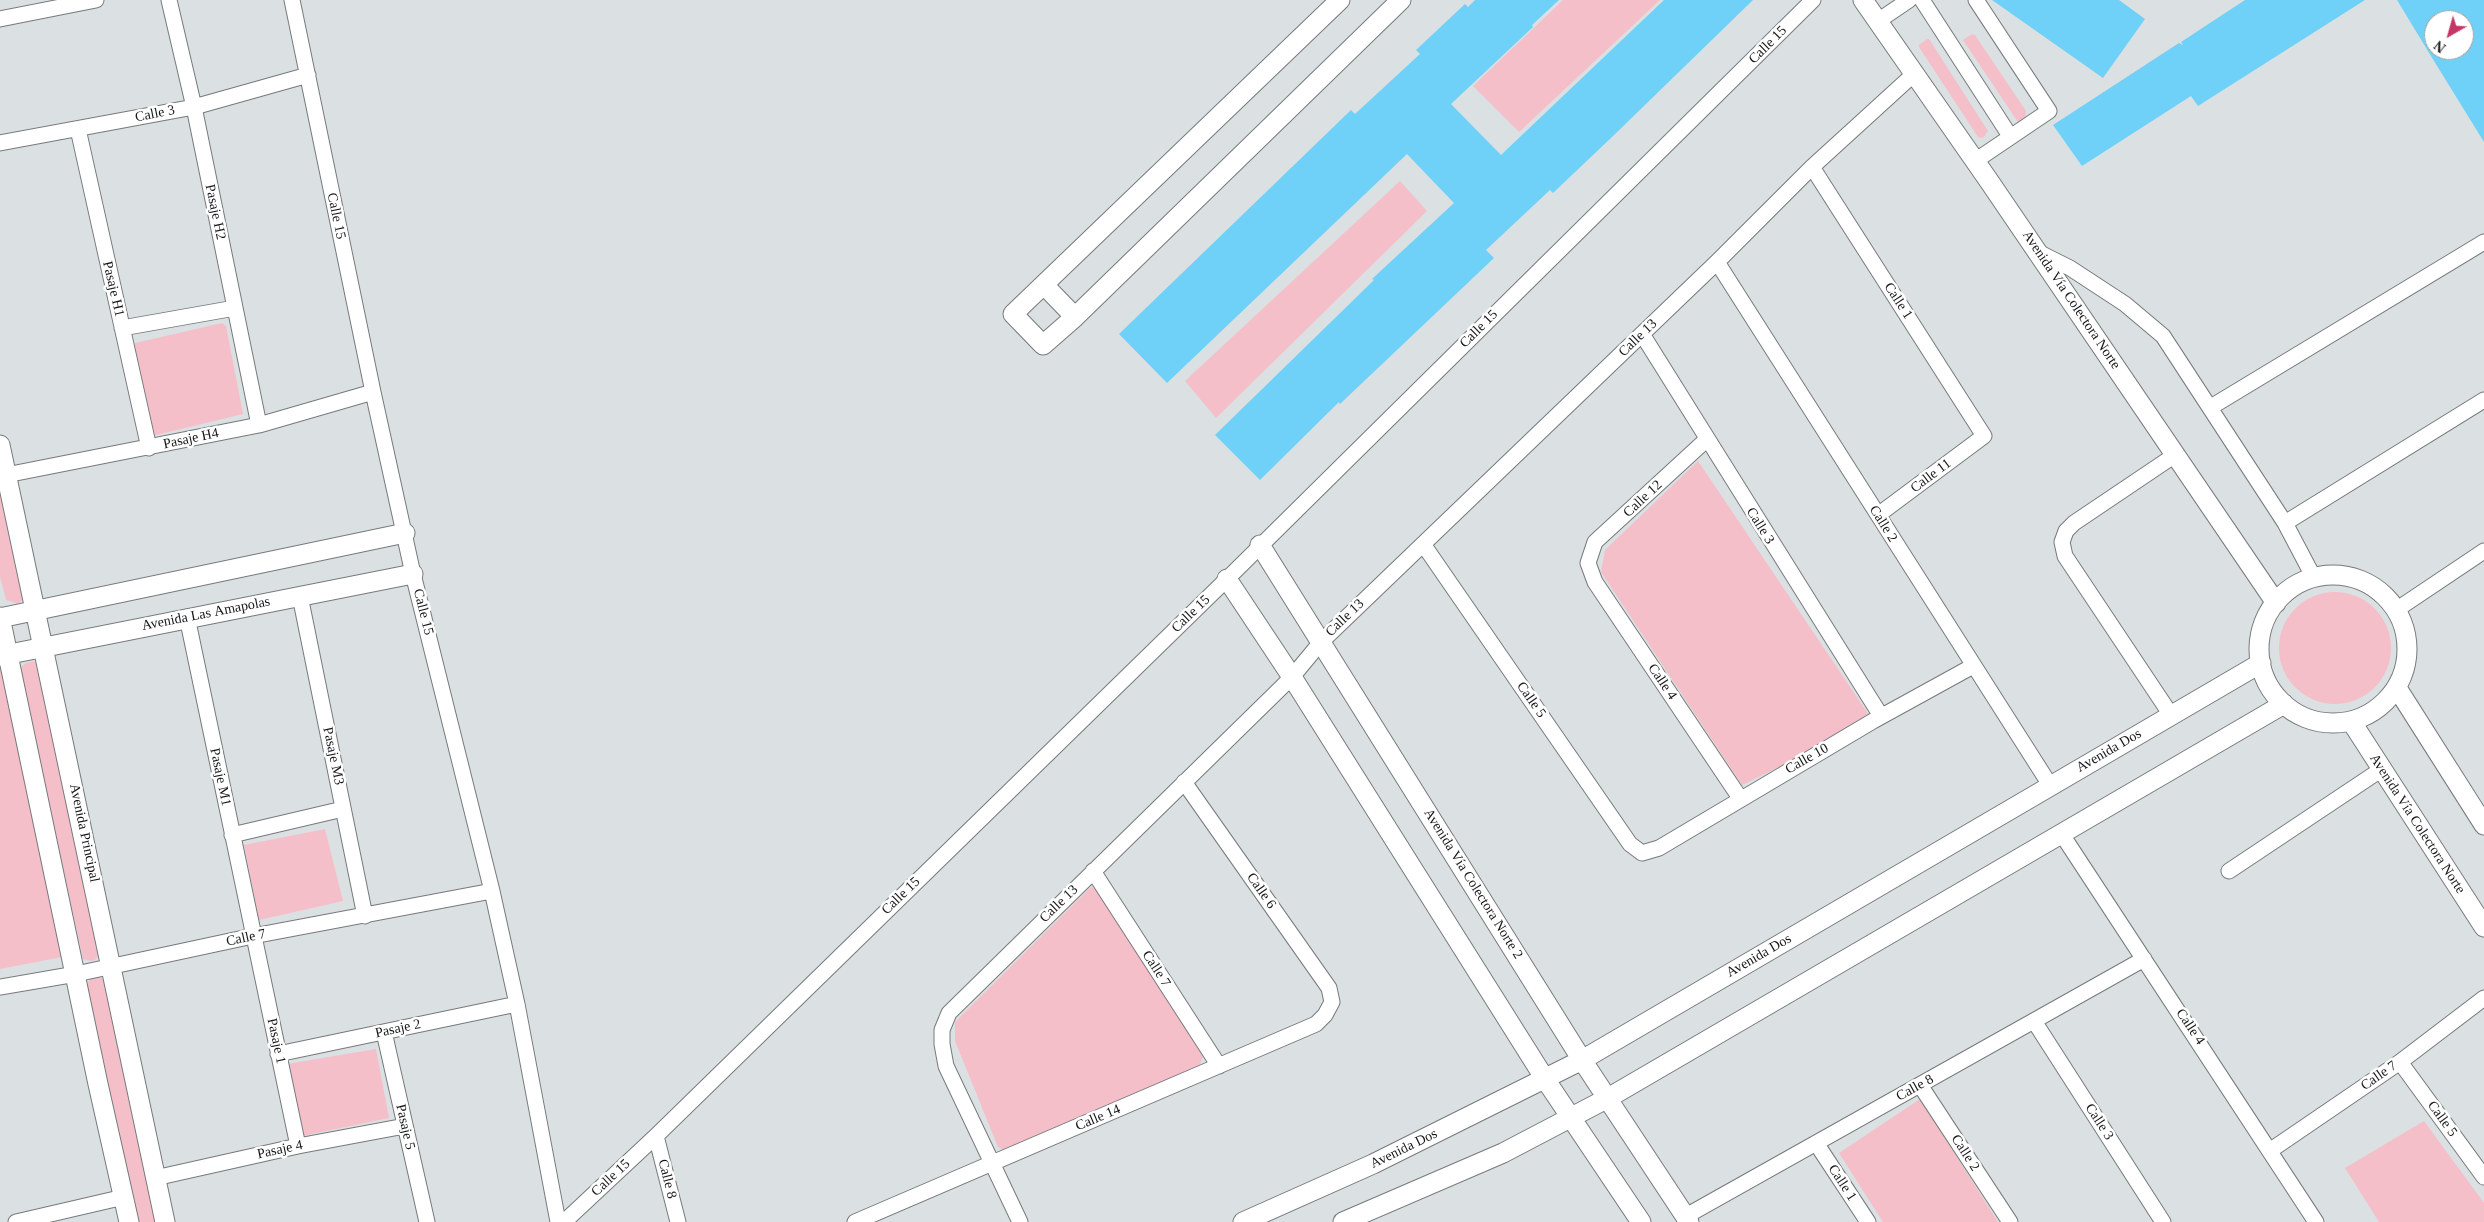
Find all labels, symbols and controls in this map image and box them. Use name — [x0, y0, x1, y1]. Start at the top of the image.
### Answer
north arrow — [2424, 10, 2474, 60]
street label: Calle 15 — [1745, 22, 1791, 68]
text: N — [2431, 37, 2449, 55]
street label: Calle 3 — [134, 102, 176, 126]
street label: Pasaje H2 — [201, 183, 229, 241]
street label: Calle 15 — [323, 191, 349, 241]
street label: Avenida Vía Colectora Norte — [2018, 228, 2124, 372]
street label: Pasaje H1 — [98, 260, 128, 318]
street label: Calle 1 — [1880, 280, 1916, 322]
street label: Calle 15 — [1456, 306, 1502, 352]
street label: Calle 13 — [1615, 316, 1661, 360]
street label: Pasaje H4 — [162, 425, 220, 453]
street label: Calle 11 — [1907, 455, 1955, 497]
street label: Calle 12 — [1620, 477, 1666, 521]
street label: Calle 2 — [1865, 503, 1901, 545]
street label: Calle 3 — [1742, 505, 1778, 547]
street label: Calle 15 — [409, 587, 437, 637]
street label: Calle 15 — [1168, 592, 1214, 636]
street label: Avenida Las Amapolas — [140, 593, 272, 635]
street label: Calle 13 — [1322, 596, 1368, 640]
street label: Calle 4 — [1644, 661, 1680, 703]
street label: Calle 5 — [1513, 679, 1549, 721]
street label: Pasaje M3 — [319, 726, 347, 786]
street label: Avenida Dos — [2073, 726, 2145, 776]
street label: Calle 10 — [1782, 740, 1832, 778]
street label: Pasaje M1 — [206, 747, 234, 807]
street label: Avenida Vía Colectora Norte — [2365, 751, 2469, 897]
street label: Avenida Principal — [65, 782, 103, 884]
street label: Avenida Vía Colectora Norte 2 — [1420, 806, 1526, 962]
street label: Calle 6 — [1243, 870, 1279, 912]
street label: Calle 15 — [878, 874, 924, 918]
street label: Calle 13 — [1036, 882, 1082, 926]
street label: Calle 7 — [225, 926, 267, 950]
street label: Avenida Dos — [1723, 931, 1795, 981]
street label: Calle 7 — [1138, 948, 1174, 990]
street label: Calle 4 — [2172, 1006, 2208, 1048]
street label: Pasaje 2 — [374, 1016, 422, 1042]
street label: Pasaje 1 — [263, 1017, 289, 1065]
street label: Calle 7 — [2358, 1058, 2400, 1094]
street label: Calle 8 — [1893, 1071, 1937, 1105]
street label: Calle 5 — [2423, 1098, 2461, 1140]
street label: Calle 14 — [1073, 1101, 1123, 1135]
street label: Calle 3 — [2081, 1101, 2117, 1143]
street label: Pasaje 5 — [392, 1103, 418, 1151]
street label: Avenida Dos — [1368, 1126, 1440, 1172]
street label: Calle 2 — [1947, 1132, 1983, 1174]
street label: Pasaje 4 — [256, 1137, 304, 1163]
street label: Calle 15 — [588, 1156, 634, 1200]
street label: Calle 8 — [654, 1158, 680, 1200]
street label: Calle 1 — [1824, 1162, 1860, 1204]

